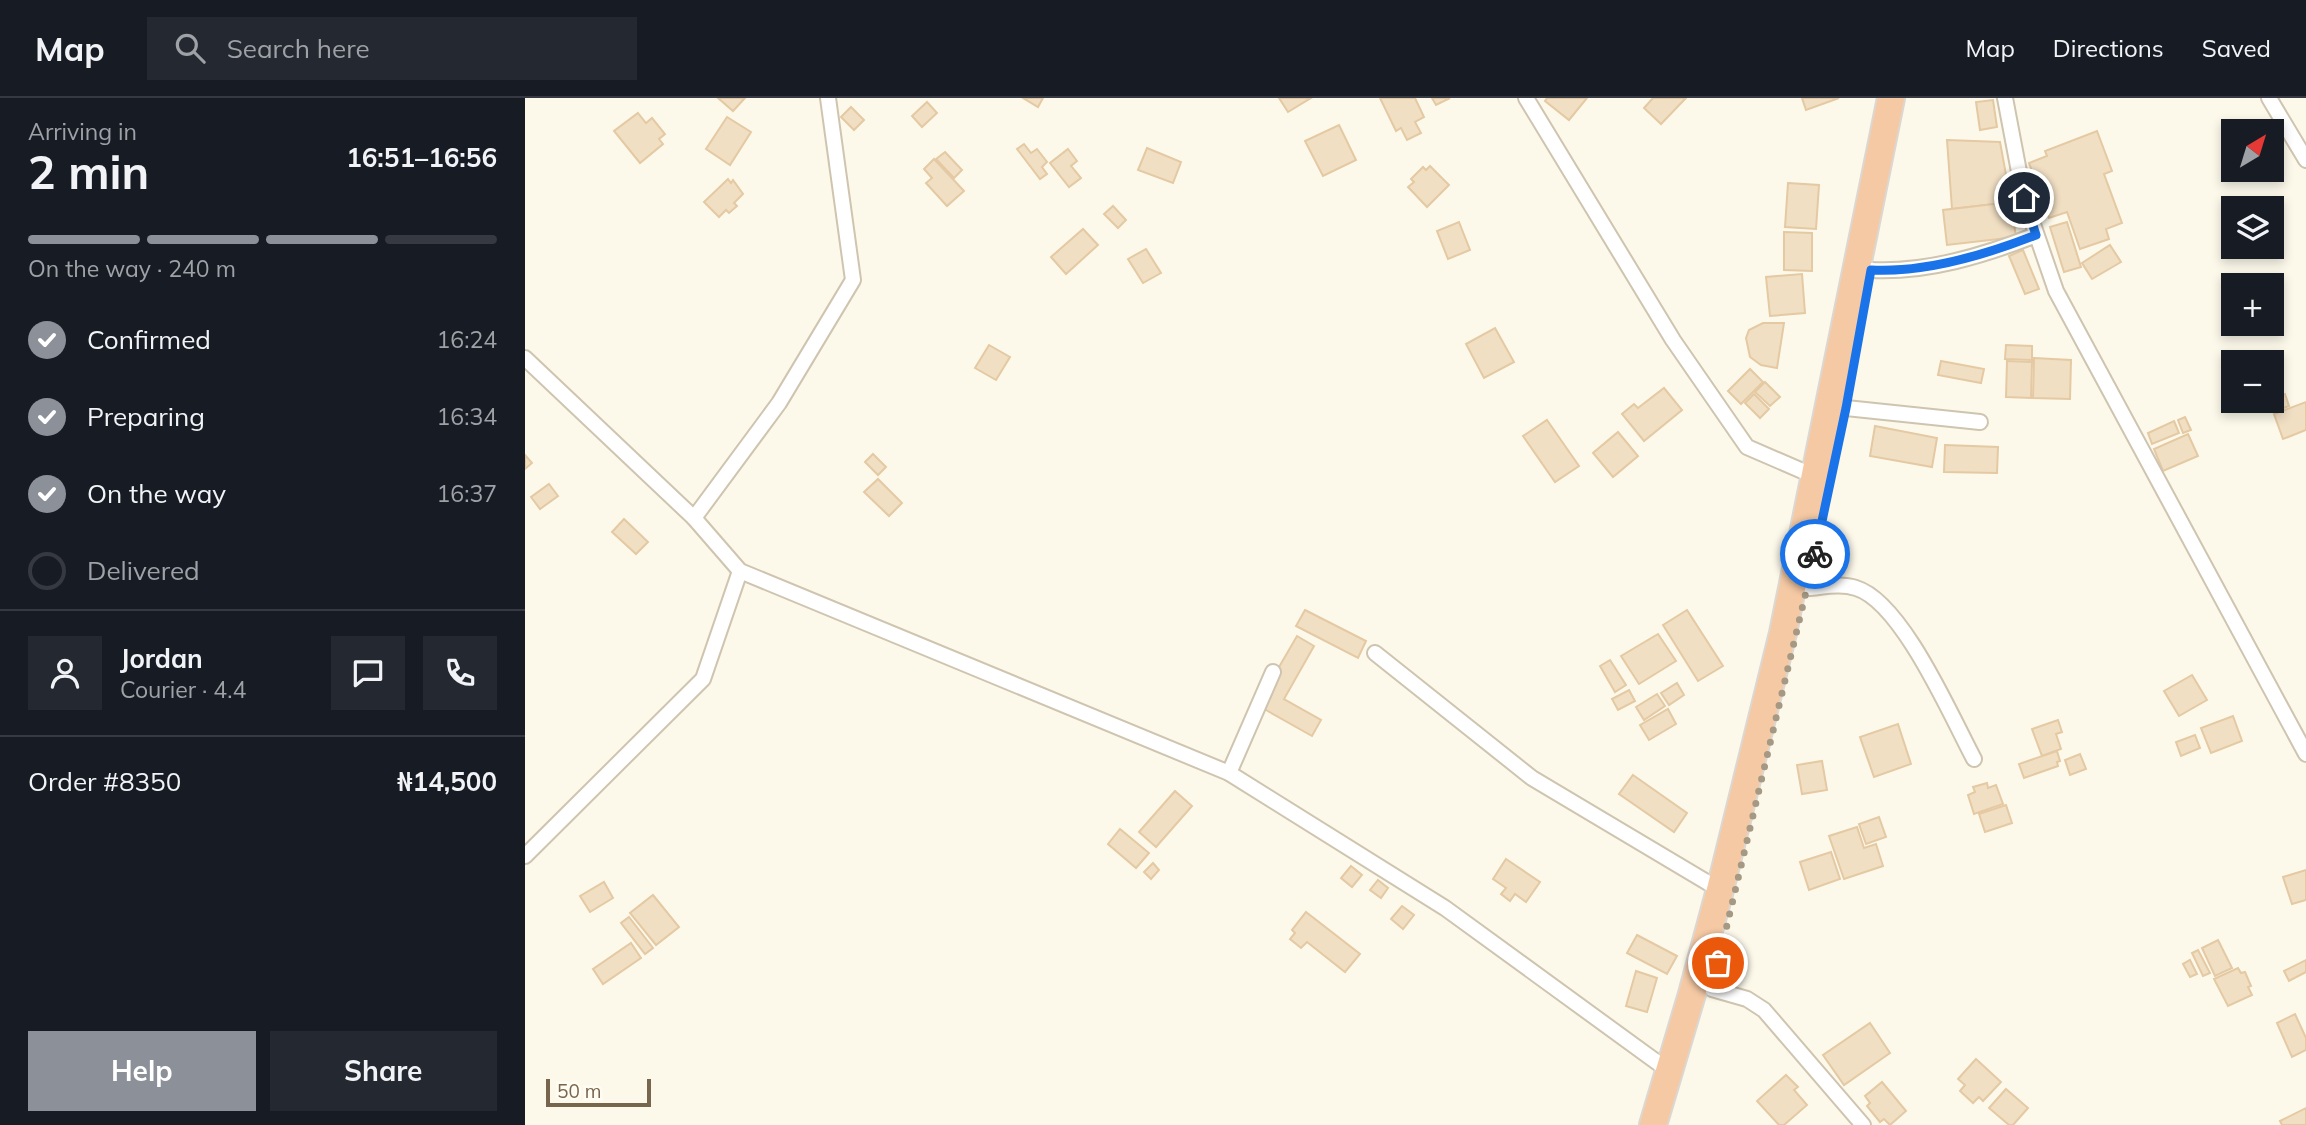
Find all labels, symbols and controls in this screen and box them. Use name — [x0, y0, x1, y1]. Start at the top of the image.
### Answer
search box — [147, 17, 637, 80]
text: Map — [35, 28, 105, 69]
icon: search — [171, 29, 209, 67]
text: Search here — [227, 32, 370, 65]
text: Map — [1965, 33, 2015, 63]
text: Directions — [2053, 33, 2164, 63]
text: Saved — [2202, 33, 2271, 63]
text: Arriving in — [28, 117, 137, 146]
north arrow — [2221, 119, 2284, 182]
map controls — [2221, 119, 2284, 413]
text: 16:51–16:56 — [346, 141, 497, 174]
text: 2 min — [28, 143, 149, 201]
pin — [1994, 168, 2054, 228]
icon: home — [2005, 179, 2043, 217]
button: layers — [2221, 196, 2284, 259]
text: On the way · 240 m — [28, 254, 236, 283]
button: + — [2221, 273, 2284, 336]
icon: check — [28, 321, 66, 359]
text: Confirmed — [87, 323, 211, 356]
text: 16:24 — [437, 325, 497, 354]
button: − — [2221, 350, 2284, 413]
icon: check — [28, 398, 66, 436]
text: Preparing — [87, 400, 205, 433]
text: 16:34 — [437, 402, 497, 431]
icon: check — [28, 475, 66, 513]
text: On the way — [87, 477, 226, 510]
text: 16:37 — [437, 479, 497, 508]
courier — [1780, 519, 1850, 589]
icon: bike — [1796, 535, 1834, 573]
text: Delivered — [87, 554, 200, 587]
button: person — [28, 636, 102, 710]
button: chat — [331, 636, 405, 710]
button: phone — [423, 636, 497, 710]
text: Jordan — [120, 642, 203, 675]
text: Courier · 4.4 — [120, 675, 246, 704]
text: Order #8350 — [28, 765, 181, 798]
text: ₦14,500 — [397, 765, 497, 798]
pin — [1688, 933, 1748, 993]
icon: bag — [1699, 944, 1737, 982]
button: Help — [28, 1031, 256, 1111]
button: Share — [270, 1031, 497, 1111]
scale bar — [546, 1076, 651, 1108]
text: 50 m — [557, 1079, 601, 1103]

